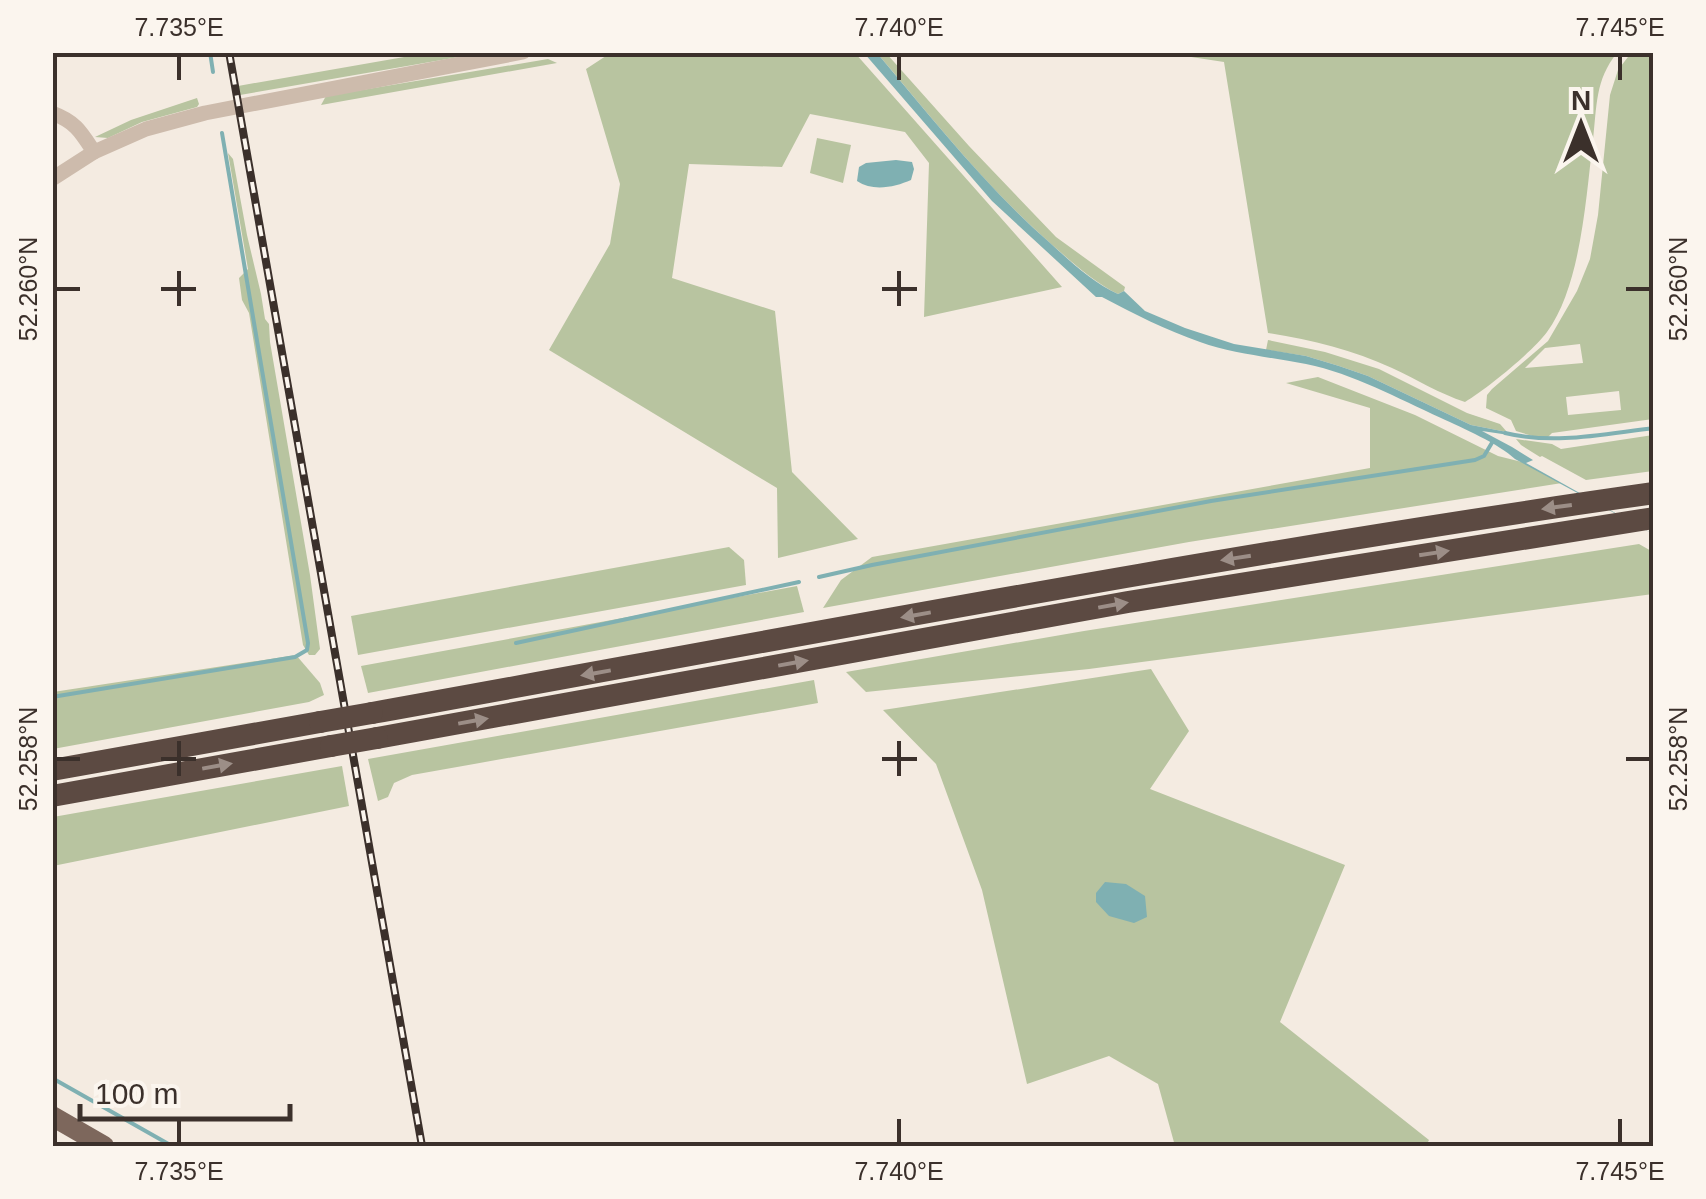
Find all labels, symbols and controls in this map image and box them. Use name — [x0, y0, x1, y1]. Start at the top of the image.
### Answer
text: 7.735°E — [134, 13, 224, 41]
text: 7.740°E — [854, 13, 944, 41]
text: 7.745°E — [1575, 13, 1665, 41]
north arrow — [1531, 75, 1631, 175]
text: N — [1571, 85, 1591, 116]
text: 52.260°N — [14, 237, 42, 341]
text: 52.260°N — [1664, 237, 1692, 341]
one-way arrow — [1541, 500, 1572, 516]
one-way arrow — [1418, 545, 1450, 560]
one-way arrow — [1220, 551, 1251, 567]
one-way arrow — [1098, 597, 1129, 612]
one-way arrow — [900, 608, 931, 623]
one-way arrow — [778, 654, 809, 670]
one-way arrow — [580, 666, 611, 681]
text: 52.258°N — [14, 707, 42, 811]
text: 52.258°N — [1664, 707, 1692, 811]
one-way arrow — [458, 712, 489, 728]
one-way arrow — [202, 758, 233, 774]
scale bar — [80, 1059, 290, 1121]
text: 100 m — [95, 1077, 178, 1110]
text: 7.735°E — [134, 1157, 224, 1185]
text: 7.740°E — [854, 1157, 944, 1185]
text: 7.745°E — [1575, 1157, 1665, 1185]

